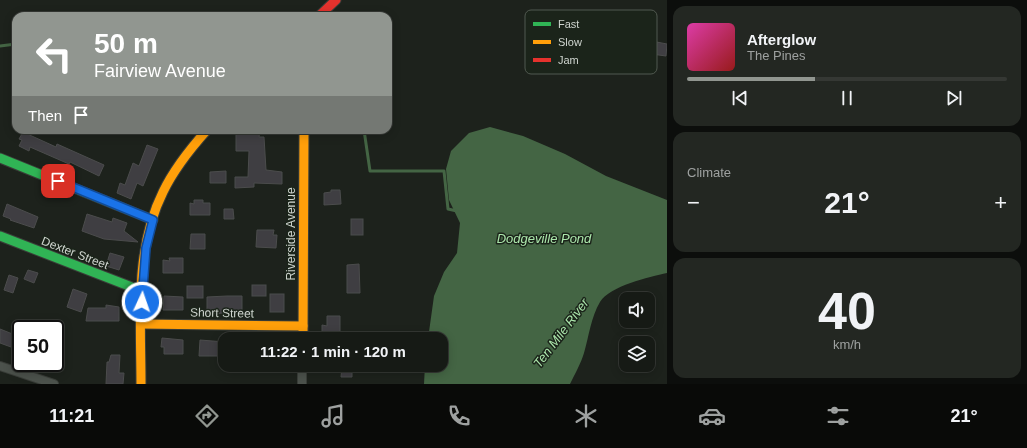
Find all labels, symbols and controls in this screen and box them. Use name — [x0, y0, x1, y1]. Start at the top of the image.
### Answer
legend — [525, 10, 657, 74]
text: Fast — [558, 18, 579, 30]
icon: left — [28, 28, 80, 80]
text: 50 m — [94, 28, 158, 59]
text: Afterglow — [747, 31, 816, 48]
text: Slow — [558, 36, 582, 48]
text: The Pines — [747, 48, 806, 63]
text: Jam — [558, 54, 579, 66]
text: Fairview Avenue — [94, 61, 226, 81]
icon: previous — [729, 87, 751, 109]
icon: pause — [836, 87, 858, 109]
icon: next — [943, 87, 965, 109]
icon: arrive — [70, 104, 92, 126]
text: Then — [28, 107, 62, 124]
pin — [41, 164, 75, 198]
text: Climate — [687, 165, 731, 180]
icon: arrive — [47, 170, 69, 192]
text: 21° — [824, 186, 870, 219]
street label: Riverside Avenue — [284, 187, 298, 281]
text: − — [687, 190, 700, 215]
text: + — [994, 190, 1007, 215]
water label: Dodgeville Pond — [497, 231, 592, 246]
street label: Dexter Street — [39, 234, 111, 272]
position arrow — [121, 281, 163, 323]
text: 40 — [818, 282, 876, 340]
map controls — [619, 292, 655, 372]
button: sound — [619, 292, 655, 328]
water label: Ten Mile River — [530, 295, 592, 371]
street label: Short Street — [190, 305, 255, 321]
speed limit sign: 50 — [12, 320, 64, 372]
button: layers — [619, 336, 655, 372]
text: km/h — [833, 337, 861, 352]
text: 11:22 · 1 min · 120 m — [260, 343, 406, 360]
icon: directions — [193, 402, 221, 430]
icon: music — [319, 402, 347, 430]
icon: phone — [445, 402, 473, 430]
icon: climate — [572, 402, 600, 430]
icon: car — [698, 402, 726, 430]
icon: filters — [824, 402, 852, 430]
text: 11:21 — [49, 406, 94, 426]
text: 21° — [951, 406, 978, 426]

